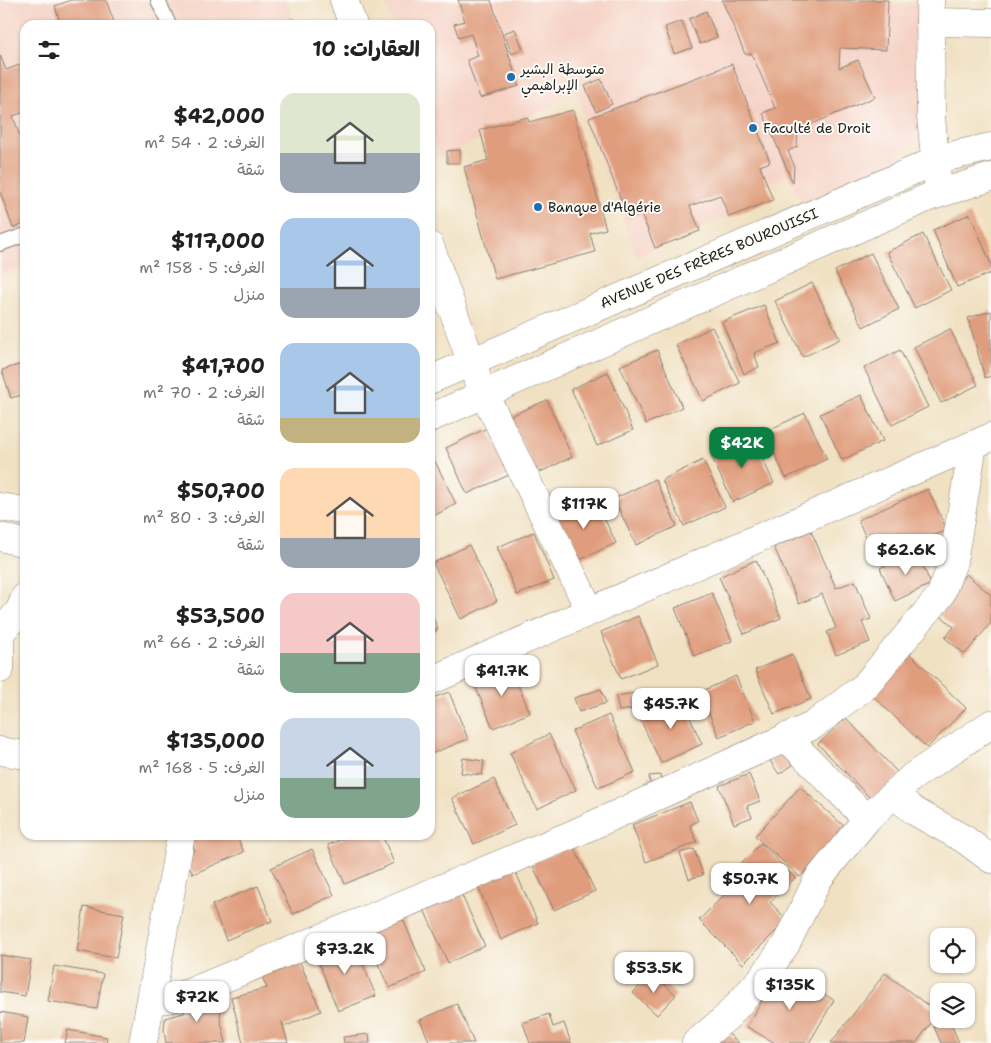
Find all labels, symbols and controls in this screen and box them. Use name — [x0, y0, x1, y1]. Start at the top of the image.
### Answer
text: العقارات: 10 — [312, 35, 420, 63]
icon: filters — [35, 36, 63, 64]
place label: متوسطة البشير الإبراهيمي — [520, 60, 605, 98]
marker: متوسطة البشير الإبراهيمي — [505, 71, 517, 83]
text: $42,000 — [173, 102, 265, 130]
icon: home — [320, 113, 380, 173]
place label: Faculté de Droit — [763, 119, 871, 137]
marker: Faculté de Droit — [747, 122, 759, 134]
text: الغرف: 2 · 54 m² — [144, 132, 265, 153]
text: شقة — [237, 159, 265, 180]
place label: Banque d'Algérie — [548, 198, 661, 216]
marker: Banque d'Algérie — [532, 201, 544, 213]
street label: AVENUE DES FRÈRES BOUROUISSI — [597, 204, 821, 312]
text: $117,000 — [171, 227, 265, 255]
icon: home — [320, 238, 380, 298]
text: الغرف: 5 · 158 m² — [139, 257, 265, 278]
text: منزل — [233, 284, 265, 305]
text: $41,700 — [181, 352, 265, 380]
icon: home — [320, 363, 380, 423]
text: الغرف: 2 · 70 m² — [143, 382, 265, 403]
text: شقة — [237, 409, 265, 430]
pin: $42K — [712, 426, 772, 469]
text: $42K — [720, 432, 764, 453]
text: $50,700 — [177, 477, 265, 505]
icon: home — [320, 488, 380, 548]
pin: $117K — [549, 488, 619, 530]
text: $117K — [561, 493, 607, 514]
text: الغرف: 3 · 80 m² — [143, 507, 265, 528]
text: شقة — [237, 534, 265, 555]
pin: $62.6K — [865, 534, 947, 576]
text: $62.6K — [876, 539, 936, 560]
text: $53,500 — [175, 602, 265, 630]
icon: home — [320, 613, 380, 673]
text: الغرف: 2 · 66 m² — [143, 632, 265, 653]
pin: $41.7K — [461, 654, 543, 697]
text: شقة — [237, 659, 265, 680]
text: $41.7K — [476, 660, 528, 681]
pin: $45.7K — [630, 688, 712, 730]
text: $45.7K — [643, 693, 699, 714]
text: $135,000 — [166, 727, 265, 755]
icon: home — [320, 738, 380, 798]
text: الغرف: 5 · 168 m² — [138, 757, 265, 778]
text: منزل — [233, 784, 265, 805]
pin: $50.7K — [709, 862, 791, 905]
text: $50.7K — [722, 868, 778, 889]
map controls — [930, 928, 975, 1028]
button: locate — [930, 928, 975, 973]
pin: $73.2K — [304, 932, 386, 975]
text: $73.2K — [316, 938, 374, 959]
pin: $53.5K — [613, 952, 695, 994]
text: $53.5K — [625, 957, 683, 978]
pin: $135K — [755, 968, 825, 1011]
text: $135K — [765, 974, 815, 995]
pin: $72K — [167, 980, 227, 1023]
button: layers — [930, 983, 975, 1028]
text: $72K — [175, 986, 219, 1007]

